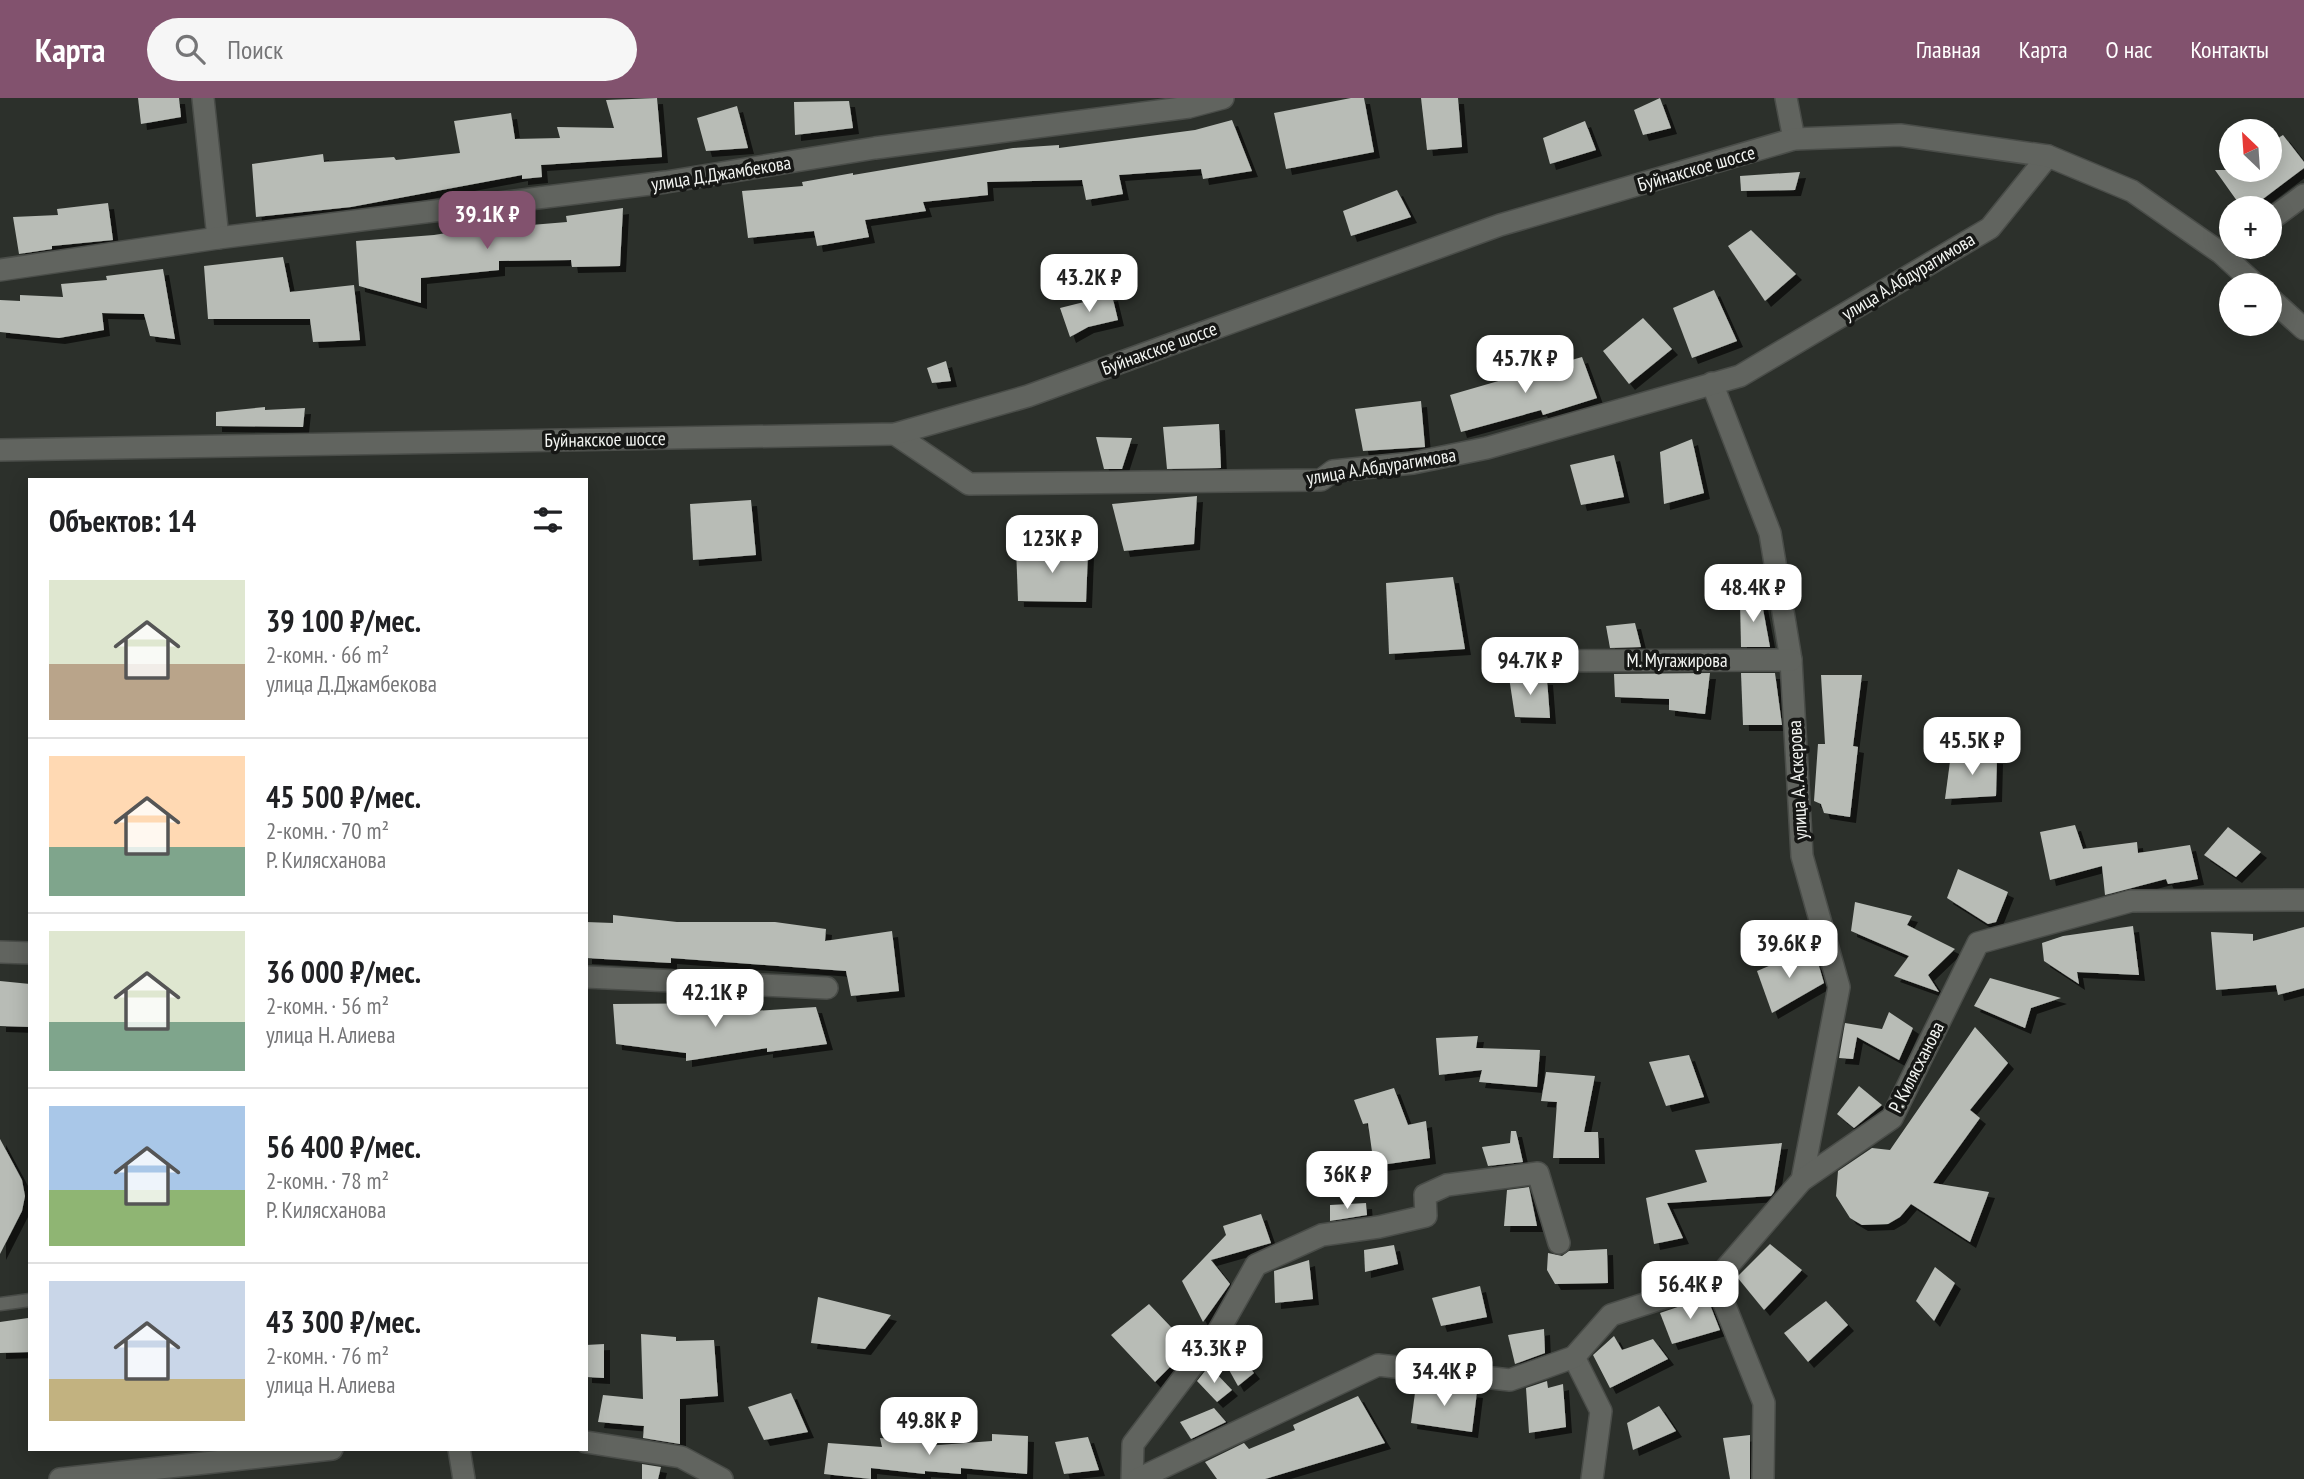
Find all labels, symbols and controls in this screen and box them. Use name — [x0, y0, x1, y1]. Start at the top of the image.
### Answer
search box — [147, 18, 637, 81]
text: Карта — [35, 28, 105, 71]
icon: search — [171, 30, 209, 68]
text: Поиск — [227, 33, 283, 66]
text: Главная — [1916, 34, 1981, 65]
text: Карта — [2019, 34, 2068, 65]
text: О нас — [2106, 34, 2152, 65]
text: Контакты — [2190, 34, 2269, 65]
north arrow — [2219, 119, 2282, 182]
map controls — [2219, 119, 2282, 336]
street label: Буйнакское шоссе — [1634, 140, 1758, 196]
street label: улица Д.Джамбекова — [649, 150, 793, 196]
pin: 39.1K ₽ — [422, 192, 552, 251]
button: + — [2219, 196, 2282, 259]
text: 39.1K ₽ — [455, 199, 519, 228]
street label: улица А.Абдурагимова — [1837, 227, 1979, 325]
pin: 43.2K ₽ — [1024, 254, 1154, 314]
text: 43.2K ₽ — [1057, 262, 1121, 291]
button: − — [2219, 273, 2282, 336]
street label: Буйнакское шоссе — [1098, 316, 1220, 380]
pin: 45.7K ₽ — [1460, 336, 1590, 395]
text: 45.7K ₽ — [1493, 343, 1557, 372]
street label: Буйнакское шоссе — [544, 426, 666, 452]
street label: улица А.Абдурагимова — [1304, 442, 1458, 490]
text: Объектов: 14 — [49, 501, 196, 540]
icon: filters — [529, 501, 567, 539]
pin: 123K ₽ — [995, 516, 1109, 575]
text: 123K ₽ — [1022, 523, 1082, 552]
pin: 48.4K ₽ — [1688, 564, 1818, 624]
text: 48.4K ₽ — [1721, 572, 1785, 601]
text: 39 100 ₽/мес. — [266, 601, 421, 640]
icon: home — [105, 608, 189, 692]
pin: 94.7K ₽ — [1465, 638, 1595, 697]
text: 2-комн. · 66 m² — [266, 640, 389, 669]
text: 94.7K ₽ — [1498, 645, 1562, 674]
street label: М. Мугажирова — [1626, 648, 1728, 672]
text: улица Д.Джамбекова — [266, 669, 437, 698]
pin: 45.5K ₽ — [1907, 718, 2037, 777]
street label: улица А. Аскерова — [1782, 720, 1812, 840]
text: 45.5K ₽ — [1940, 725, 2004, 754]
text: 45 500 ₽/мес. — [266, 777, 421, 816]
icon: home — [105, 784, 189, 868]
text: 2-комн. · 70 m² — [266, 816, 389, 845]
text: Р. Килясханова — [266, 845, 386, 874]
pin: 39.6K ₽ — [1724, 920, 1854, 980]
text: 39.6K ₽ — [1757, 928, 1821, 957]
text: 36 000 ₽/мес. — [266, 952, 421, 991]
icon: home — [105, 959, 189, 1043]
pin: 42.1K ₽ — [650, 970, 780, 1029]
text: 42.1K ₽ — [683, 977, 747, 1006]
text: 2-комн. · 56 m² — [266, 991, 389, 1020]
street label: Р. Килясханова — [1883, 1017, 1949, 1117]
text: улица Н. Алиева — [266, 1020, 395, 1049]
text: 56 400 ₽/мес. — [266, 1127, 421, 1166]
icon: home — [105, 1134, 189, 1218]
pin: 36K ₽ — [1298, 1152, 1396, 1211]
text: 36K ₽ — [1322, 1159, 1372, 1188]
text: 2-комн. · 78 m² — [266, 1166, 389, 1195]
text: Р. Килясханова — [266, 1195, 386, 1224]
pin: 56.4K ₽ — [1625, 1262, 1755, 1321]
text: 56.4K ₽ — [1658, 1269, 1722, 1298]
text: 43 300 ₽/мес. — [266, 1302, 421, 1341]
icon: home — [105, 1309, 189, 1393]
pin: 43.3K ₽ — [1149, 1326, 1279, 1385]
text: 43.3K ₽ — [1182, 1333, 1246, 1362]
text: 2-комн. · 76 m² — [266, 1341, 389, 1370]
pin: 34.4K ₽ — [1379, 1348, 1509, 1408]
text: 34.4K ₽ — [1412, 1356, 1476, 1385]
text: улица Н. Алиева — [266, 1370, 395, 1399]
pin: 49.8K ₽ — [864, 1398, 994, 1457]
text: 49.8K ₽ — [897, 1405, 961, 1434]

